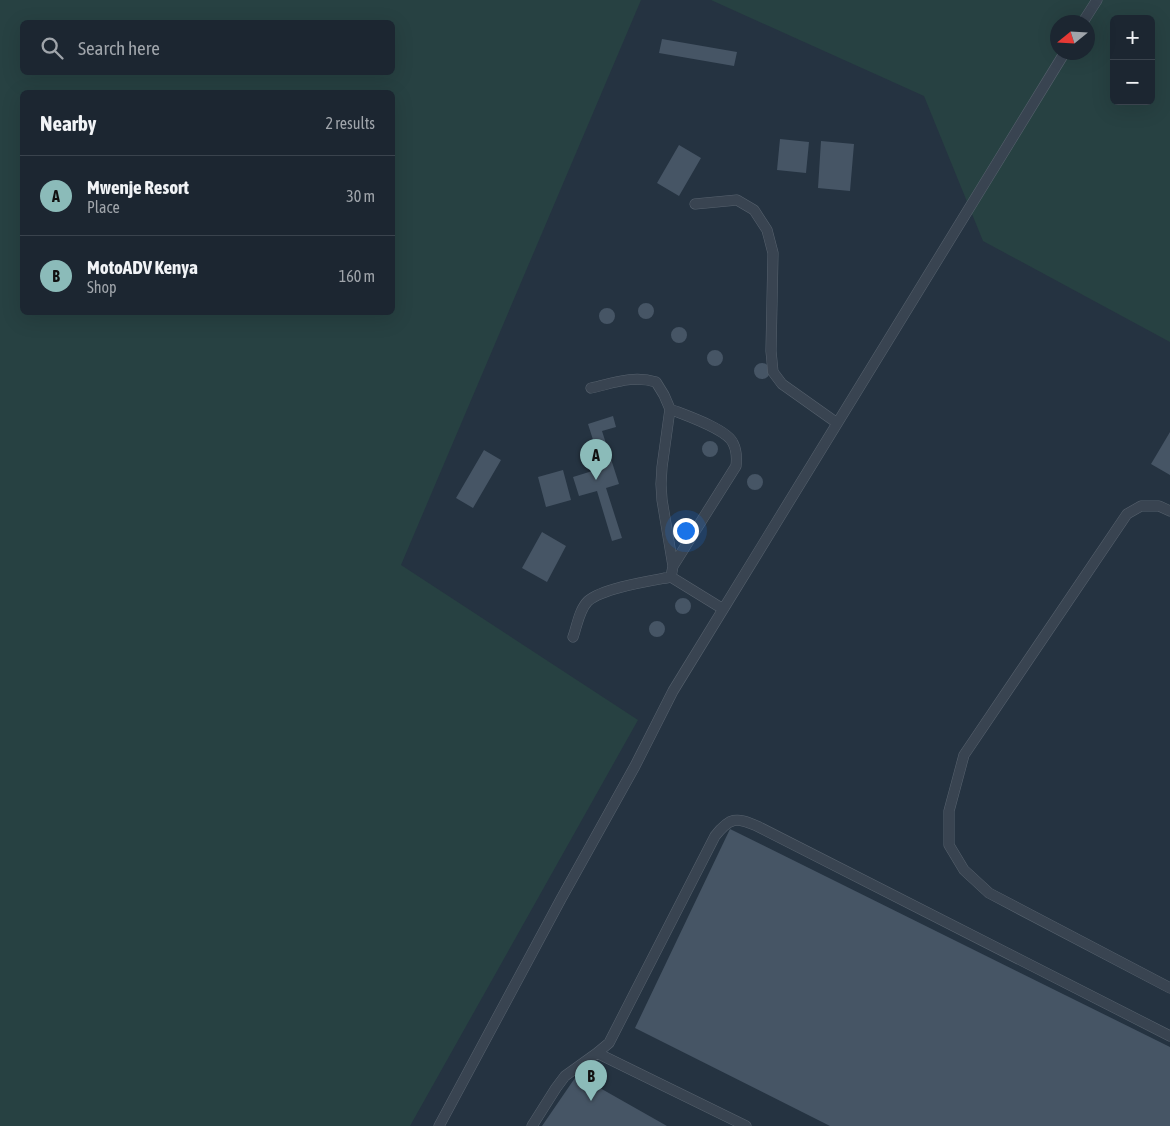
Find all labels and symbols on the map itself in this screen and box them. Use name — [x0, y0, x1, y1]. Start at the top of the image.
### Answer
north arrow — [1050, 15, 1095, 60]
pin: A — [580, 439, 612, 480]
your location — [673, 518, 699, 544]
pin: B — [575, 1060, 607, 1101]

